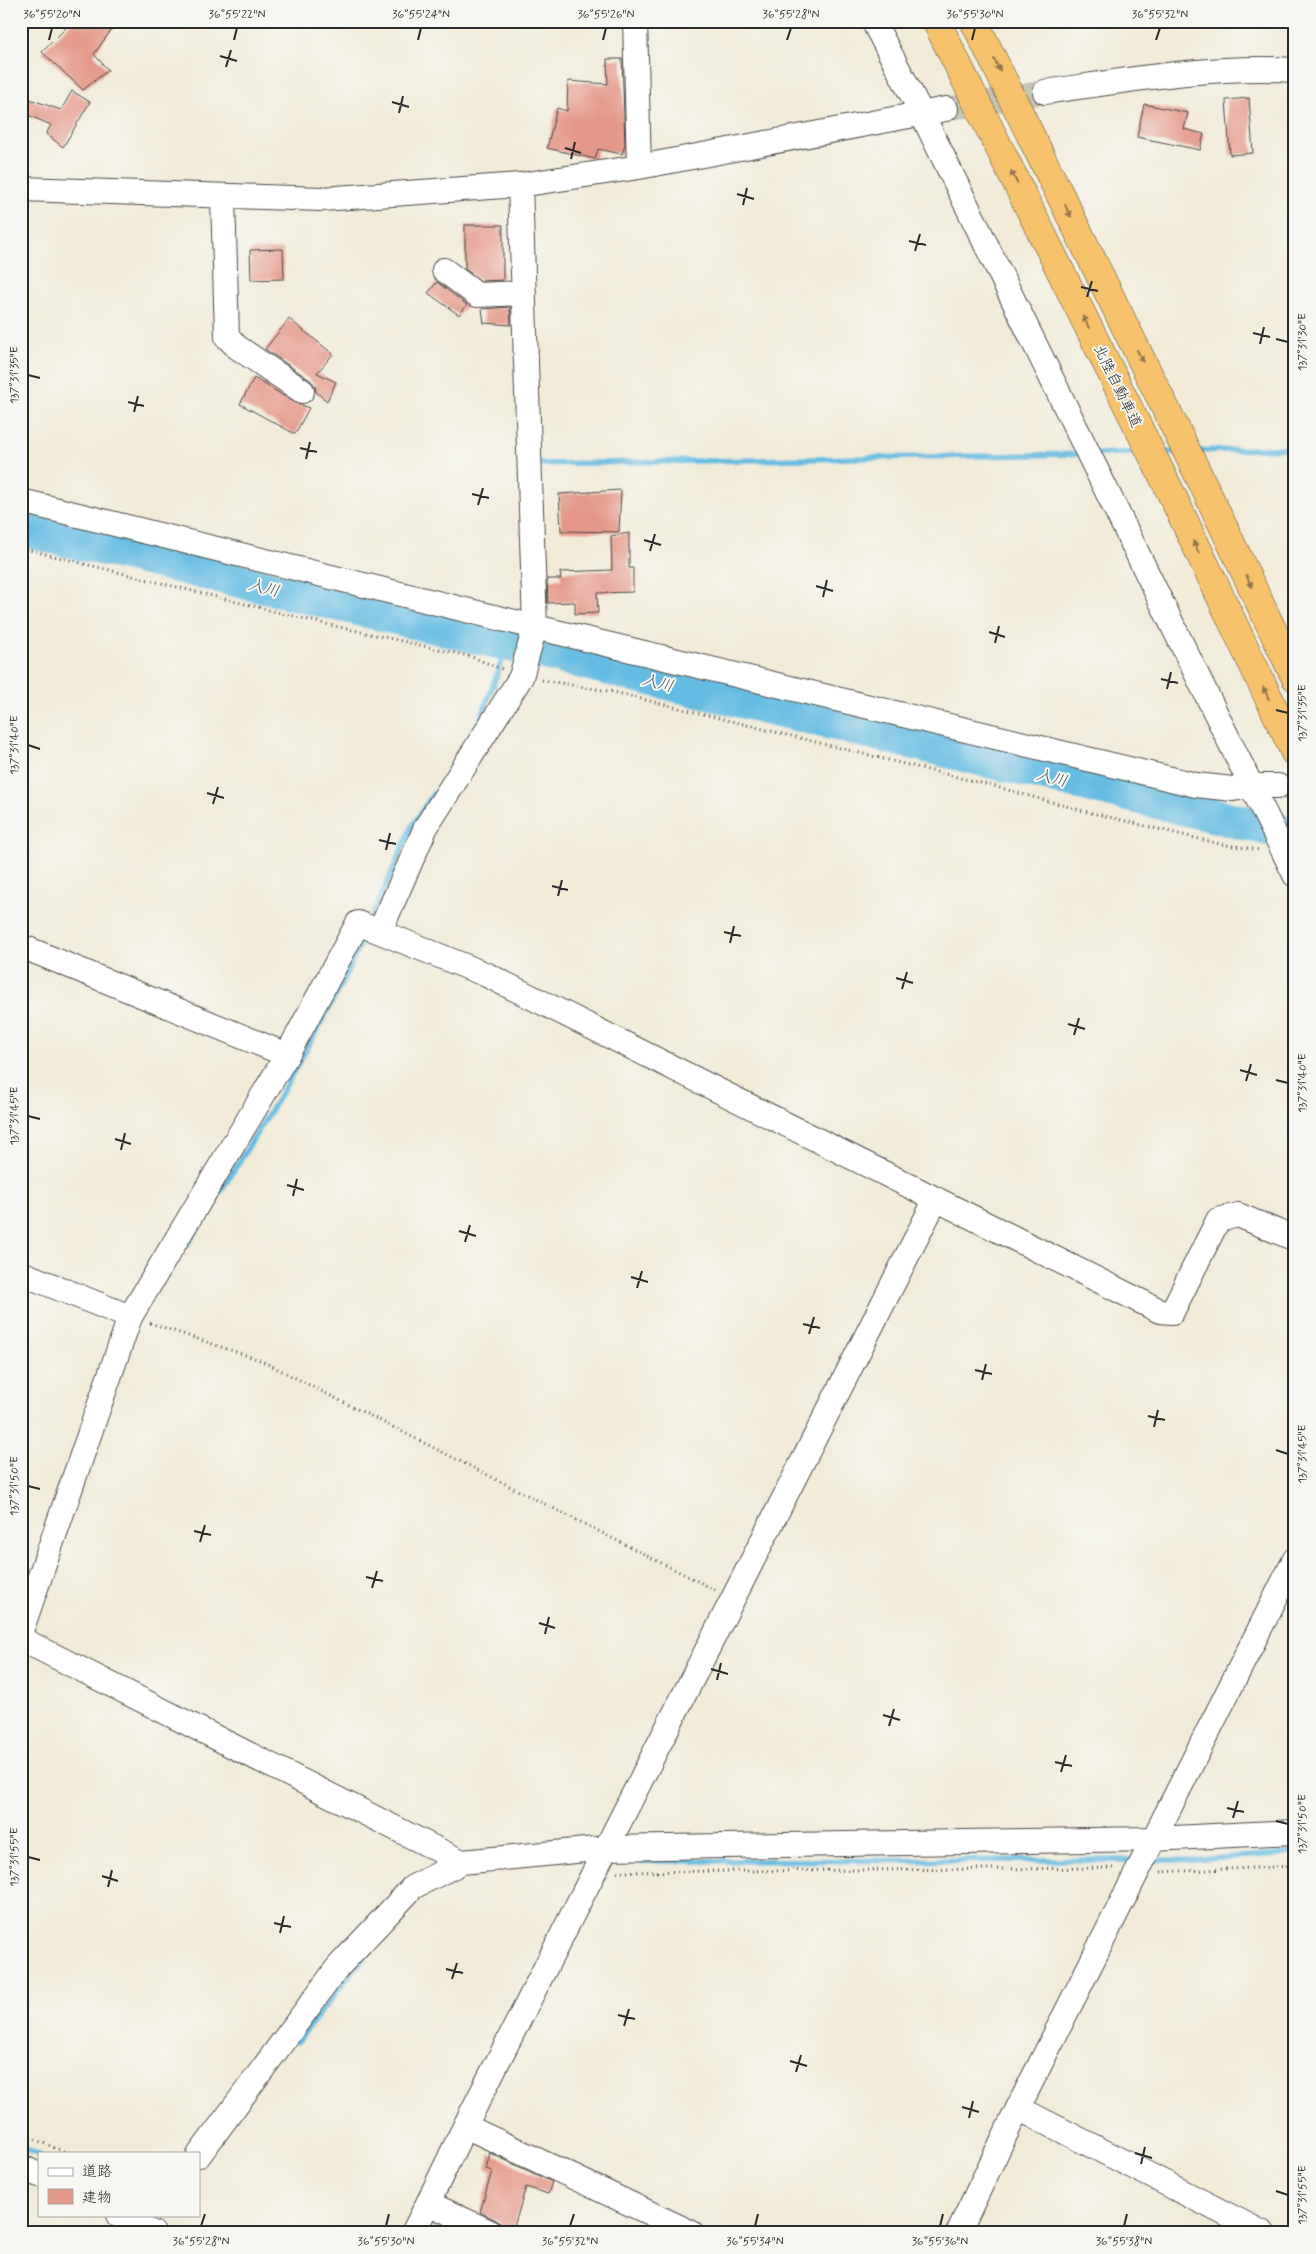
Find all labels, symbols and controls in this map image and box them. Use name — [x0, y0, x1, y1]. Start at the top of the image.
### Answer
text: 36°55'20"N — [23, 7, 81, 23]
text: 36°55'22"N — [209, 7, 265, 23]
text: 36°55'24"N — [392, 7, 450, 23]
text: 36°55'26"N — [577, 7, 635, 23]
text: 36°55'28"N — [762, 7, 820, 23]
text: 36°55'30"N — [947, 7, 1003, 23]
text: 36°55'32"N — [1132, 7, 1188, 23]
one-way arrow — [993, 57, 1001, 72]
one-way arrow — [1010, 169, 1018, 184]
one-way arrow — [1064, 203, 1072, 218]
text: 137°31'30"E — [1295, 313, 1311, 371]
one-way arrow — [1082, 315, 1090, 329]
street label: 北陸自動車道 — [1088, 342, 1146, 431]
text: 137°31'35"E — [7, 346, 23, 404]
one-way arrow — [1136, 349, 1144, 364]
one-way arrow — [1192, 539, 1201, 554]
water label: 入川 — [246, 574, 282, 603]
one-way arrow — [1245, 574, 1253, 588]
water label: 入川 — [640, 669, 676, 698]
text: 137°31'35"E — [1295, 684, 1311, 742]
one-way arrow — [1262, 686, 1270, 700]
text: 137°31'40"E — [7, 715, 23, 775]
water label: 入川 — [1034, 764, 1070, 793]
text: 137°31'40"E — [1295, 1053, 1311, 1113]
text: 137°31'45"E — [7, 1086, 23, 1146]
text: 137°31'45"E — [1295, 1424, 1311, 1484]
text: 137°31'50"E — [7, 1456, 23, 1516]
text: 137°31'50"E — [1295, 1794, 1311, 1854]
text: 137°31'55"E — [7, 1827, 23, 1887]
legend — [38, 2152, 200, 2216]
text: 道路 — [82, 2162, 112, 2182]
text: 137°31'55"E — [1295, 2165, 1311, 2225]
text: 建物 — [82, 2188, 112, 2208]
text: 36°55'28"N — [172, 2234, 230, 2250]
text: 36°55'30"N — [358, 2234, 414, 2250]
text: 36°55'32"N — [542, 2234, 598, 2250]
text: 36°55'34"N — [726, 2234, 784, 2250]
text: 36°55'36"N — [912, 2234, 968, 2250]
text: 36°55'38"N — [1096, 2234, 1152, 2250]

